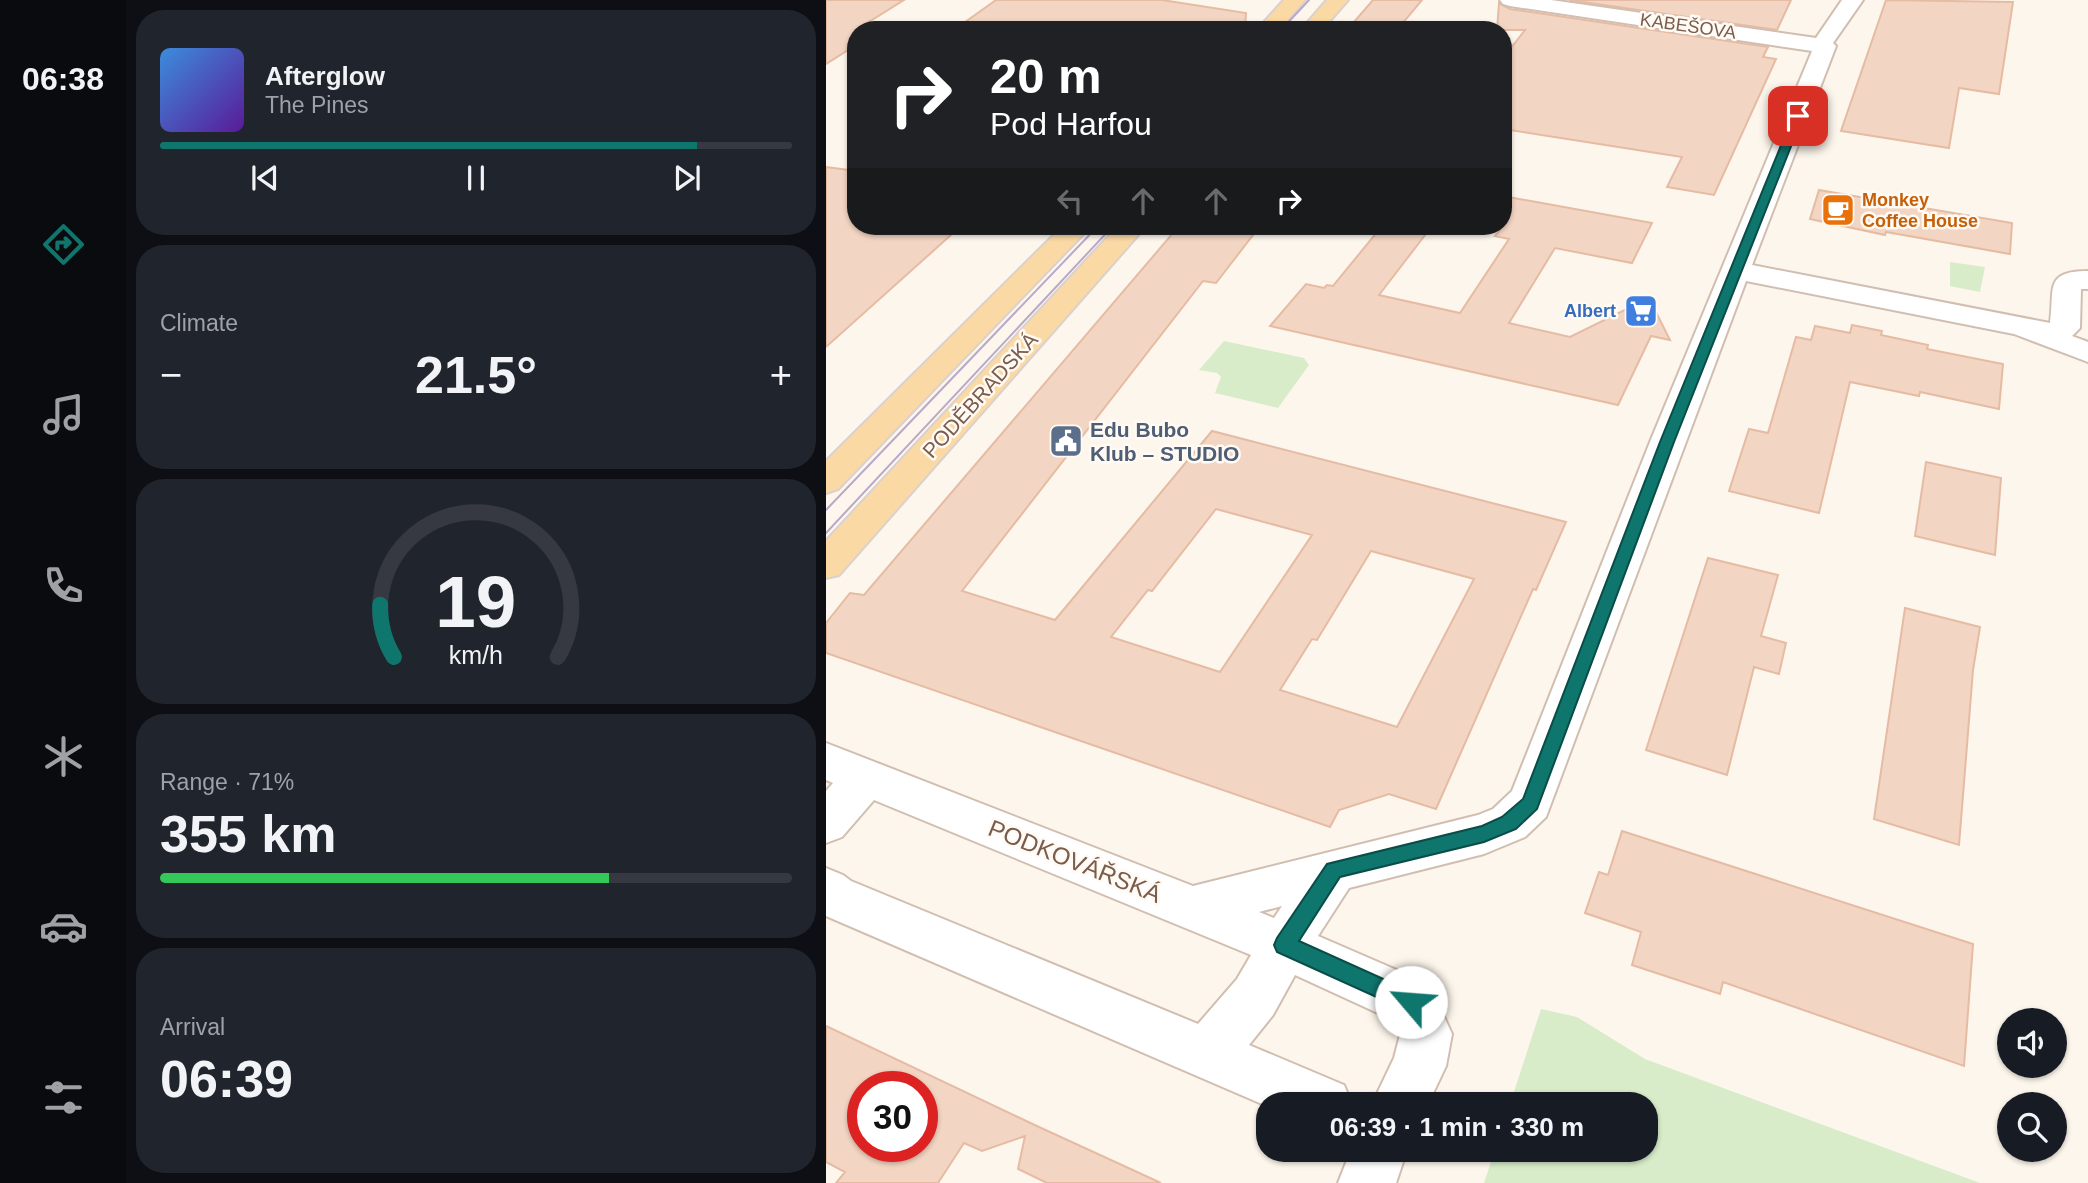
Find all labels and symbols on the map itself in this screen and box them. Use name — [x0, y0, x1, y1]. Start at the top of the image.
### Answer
street label: KABEŠOVA — [1639, 8, 1737, 43]
pin — [1768, 86, 1828, 146]
place label: Monkey Coffee House — [1862, 190, 1978, 231]
cafe icon: Monkey Coffee House — [1819, 191, 1857, 229]
supermarket icon: Albert — [1622, 292, 1660, 330]
place label: Albert — [1564, 301, 1616, 321]
street label: PODĚBRADSKÁ — [918, 328, 1042, 462]
place label: Edu Bubo Klub – STUDIO — [1090, 418, 1239, 465]
public building icon: Edu Bubo Klub – STUDIO — [1047, 422, 1085, 460]
street label: PODKOVÁŘSKÁ — [985, 814, 1165, 908]
position arrow — [1374, 965, 1448, 1039]
speed limit sign: 30 — [847, 1071, 938, 1162]

